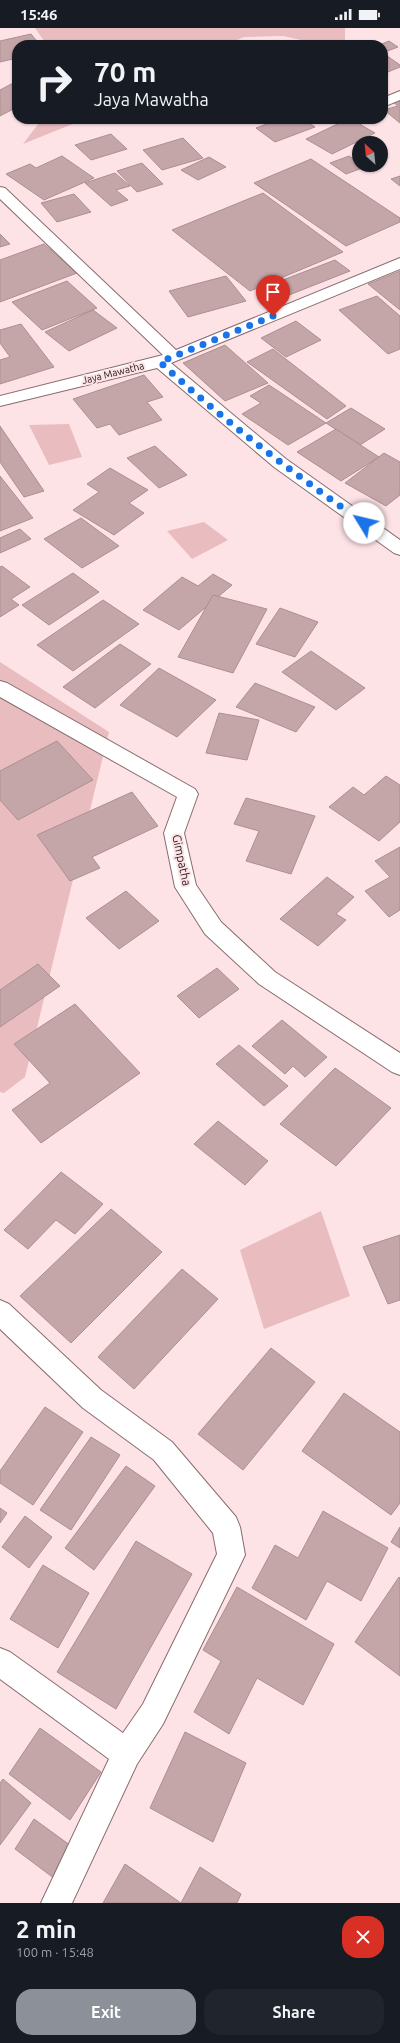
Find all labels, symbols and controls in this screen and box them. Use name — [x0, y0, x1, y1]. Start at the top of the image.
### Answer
text: 15:46 — [20, 6, 58, 23]
icon: right — [28, 56, 80, 108]
text: 70 m — [94, 56, 156, 87]
text: Jaya Mawatha — [94, 89, 209, 109]
north arrow — [352, 136, 388, 172]
map controls — [352, 136, 388, 172]
pin — [256, 275, 290, 316]
icon: arrive — [262, 281, 284, 303]
street label: Jaya Mawatha — [81, 360, 145, 386]
position arrow — [343, 502, 385, 544]
street label: Gimpatha — [170, 833, 194, 887]
text: 2 min — [16, 1916, 77, 1943]
button: close — [342, 1916, 384, 1958]
text: 100 m · 15:48 — [16, 1945, 94, 1959]
button: Exit — [16, 1989, 196, 2035]
button: Share — [204, 1989, 384, 2035]

